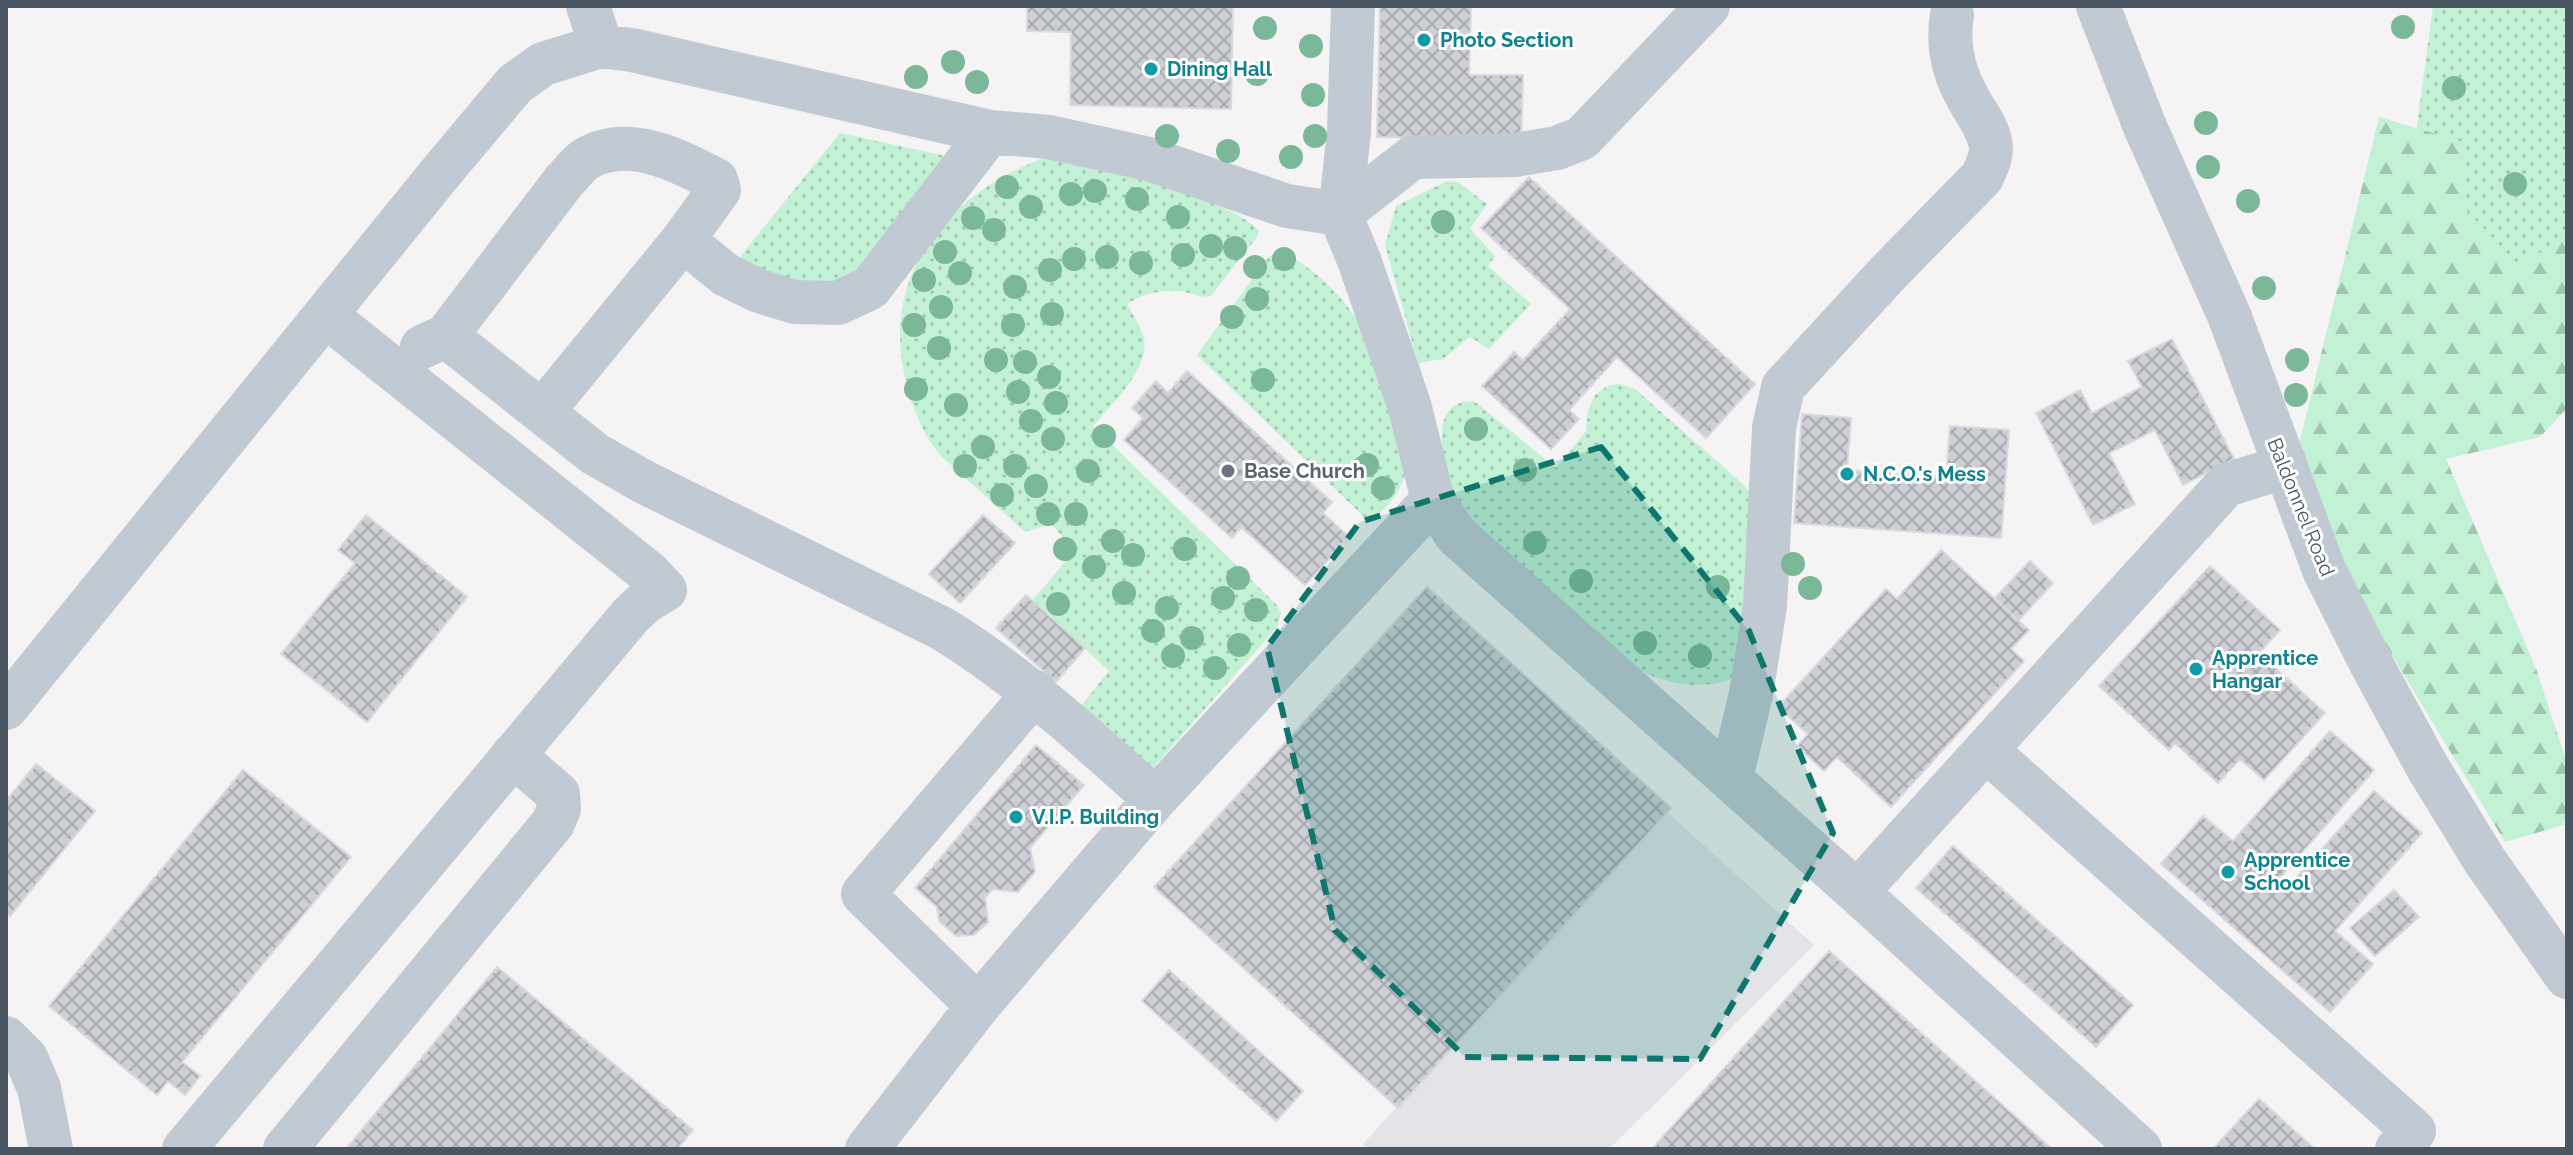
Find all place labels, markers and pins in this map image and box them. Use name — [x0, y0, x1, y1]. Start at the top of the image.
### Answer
place label: Photo Section — [1440, 28, 1573, 52]
marker: Photo Section — [1415, 31, 1433, 49]
place label: Dining Hall — [1167, 57, 1273, 81]
marker: Dining Hall — [1142, 60, 1160, 78]
place label: Base Church — [1244, 459, 1365, 483]
marker: Base Church — [1219, 462, 1237, 480]
place label: N.C.O.'s Mess — [1863, 462, 1986, 486]
marker: N.C.O.'s Mess — [1838, 465, 1856, 483]
place label: Apprentice Hangar — [2212, 646, 2318, 693]
marker: Apprentice Hangar — [2187, 660, 2205, 678]
place label: V.I.P. Building — [1032, 805, 1159, 829]
marker: V.I.P. Building — [1007, 808, 1025, 826]
place label: Apprentice School — [2244, 848, 2350, 895]
marker: Apprentice School — [2219, 863, 2237, 881]

